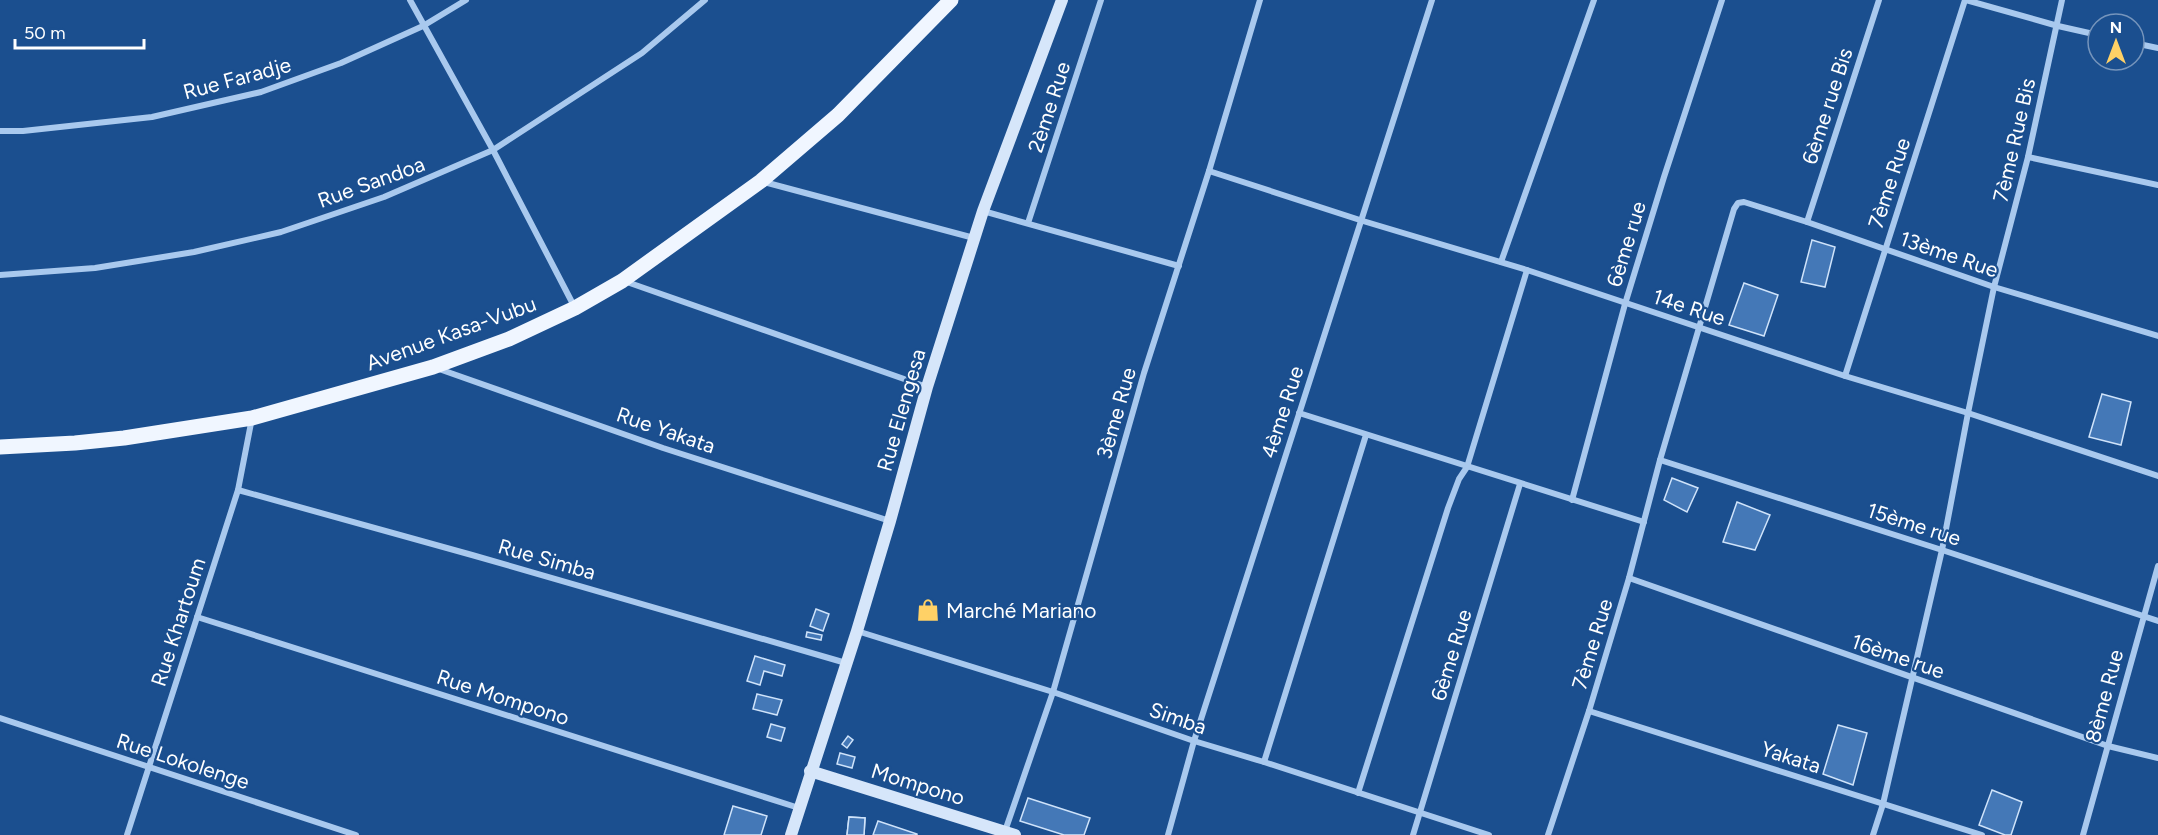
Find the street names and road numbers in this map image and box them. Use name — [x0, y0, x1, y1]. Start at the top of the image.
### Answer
street label: 6ème rue Bis — [1796, 45, 1858, 167]
street label: Rue Faradje — [180, 52, 294, 104]
street label: 2ème Rue — [1023, 58, 1075, 156]
street label: 7ème Rue Bis — [1988, 76, 2040, 204]
street label: 7ème Rue — [1863, 135, 1915, 231]
street label: Rue Sandoa — [314, 151, 428, 213]
street label: 6ème rue — [1601, 198, 1651, 290]
street label: 13ème Rue — [1896, 226, 2002, 282]
street label: 14e Rue — [1650, 284, 1728, 330]
street label: Avenue Kasa-Vubu — [363, 291, 539, 375]
street label: Rue Elengesa — [872, 346, 930, 474]
street label: 4ème Rue — [1255, 363, 1309, 461]
street label: 3ème Rue — [1091, 364, 1141, 462]
street label: Rue Yakata — [613, 401, 719, 459]
street label: 15ème rue — [1864, 497, 1964, 551]
street label: Rue Simba — [495, 533, 599, 585]
street label: Rue Khartoum — [145, 555, 211, 689]
street label: 7ème Rue — [1566, 596, 1618, 692]
street label: 6ème Rue — [1425, 606, 1477, 704]
street label: 16ème rue — [1848, 628, 1948, 684]
street label: 8ème Rue — [2080, 647, 2128, 745]
street label: Rue Mompono — [434, 664, 572, 730]
street label: Simba — [1146, 697, 1210, 739]
street label: Rue Lokolenge — [113, 728, 253, 794]
street label: Yakata — [1758, 736, 1824, 778]
street label: Mompono — [868, 758, 968, 810]

